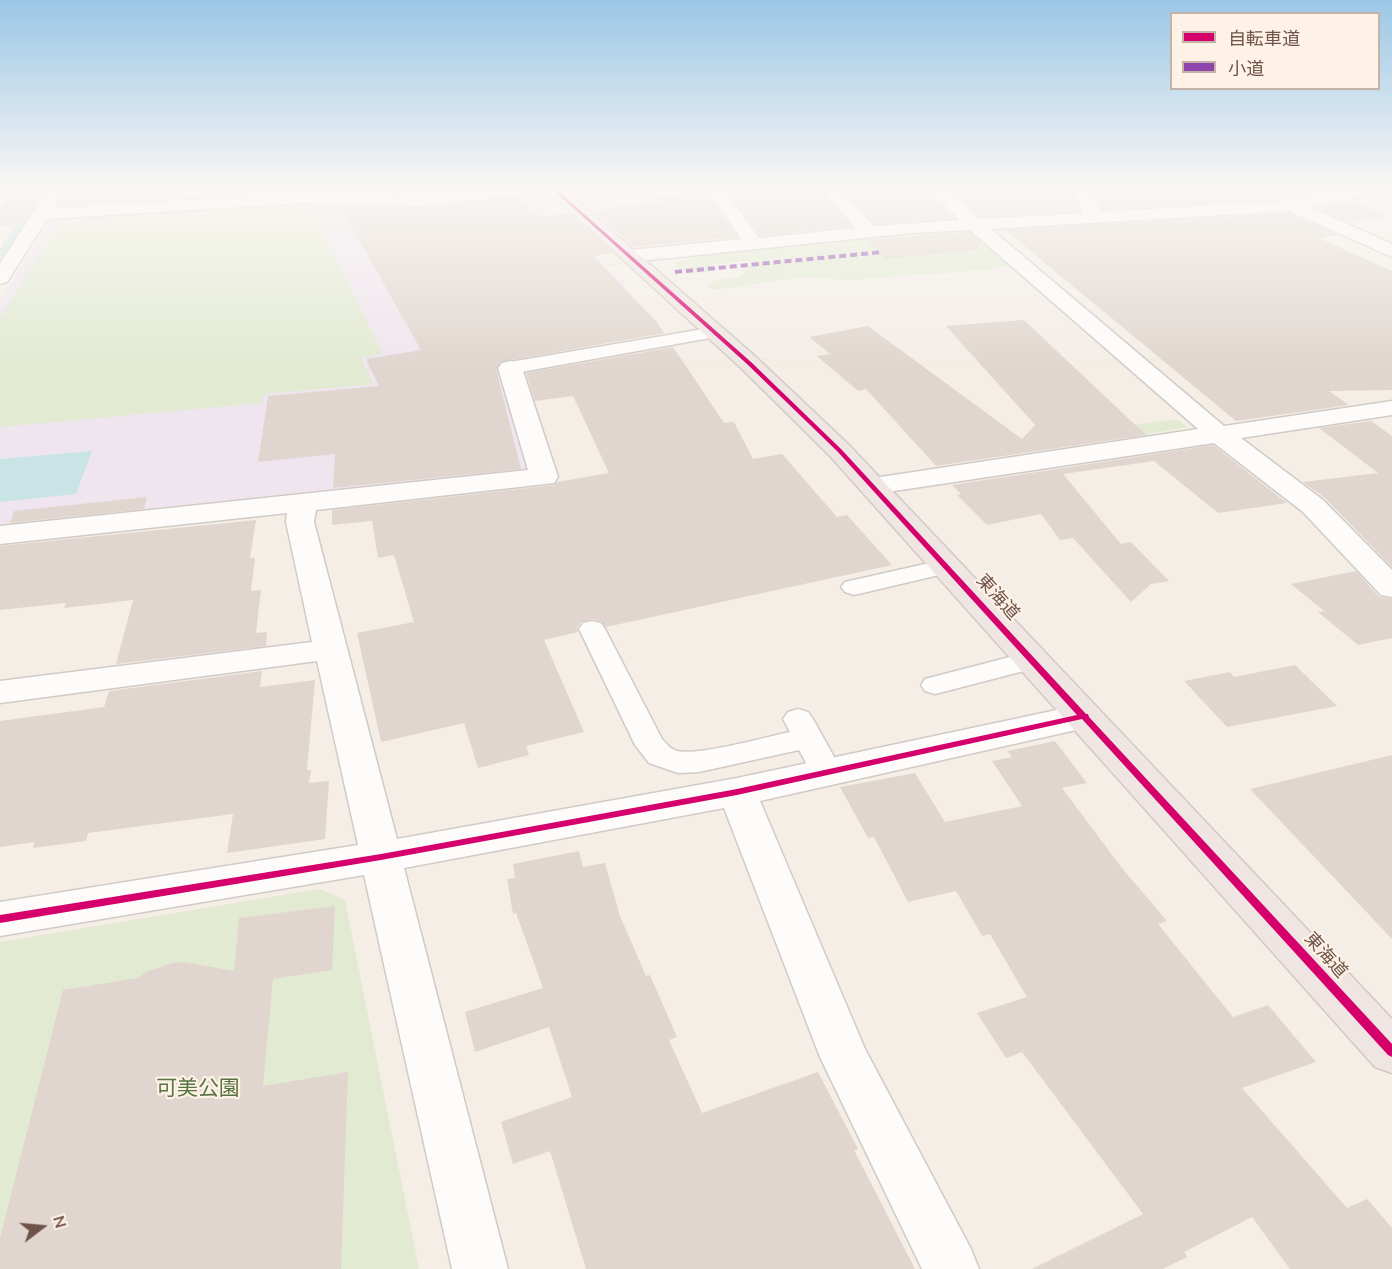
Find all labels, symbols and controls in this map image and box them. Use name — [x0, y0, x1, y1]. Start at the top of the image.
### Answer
legend — [1170, 12, 1380, 90]
text: 自転車道 — [1228, 27, 1300, 51]
text: 小道 — [1228, 57, 1264, 81]
street label: 東海道 — [971, 571, 1023, 625]
street label: 東海道 — [1299, 929, 1351, 983]
park label: 可美公園 — [156, 1077, 240, 1103]
north arrow — [12, 1197, 72, 1257]
text: N — [47, 1213, 72, 1231]

